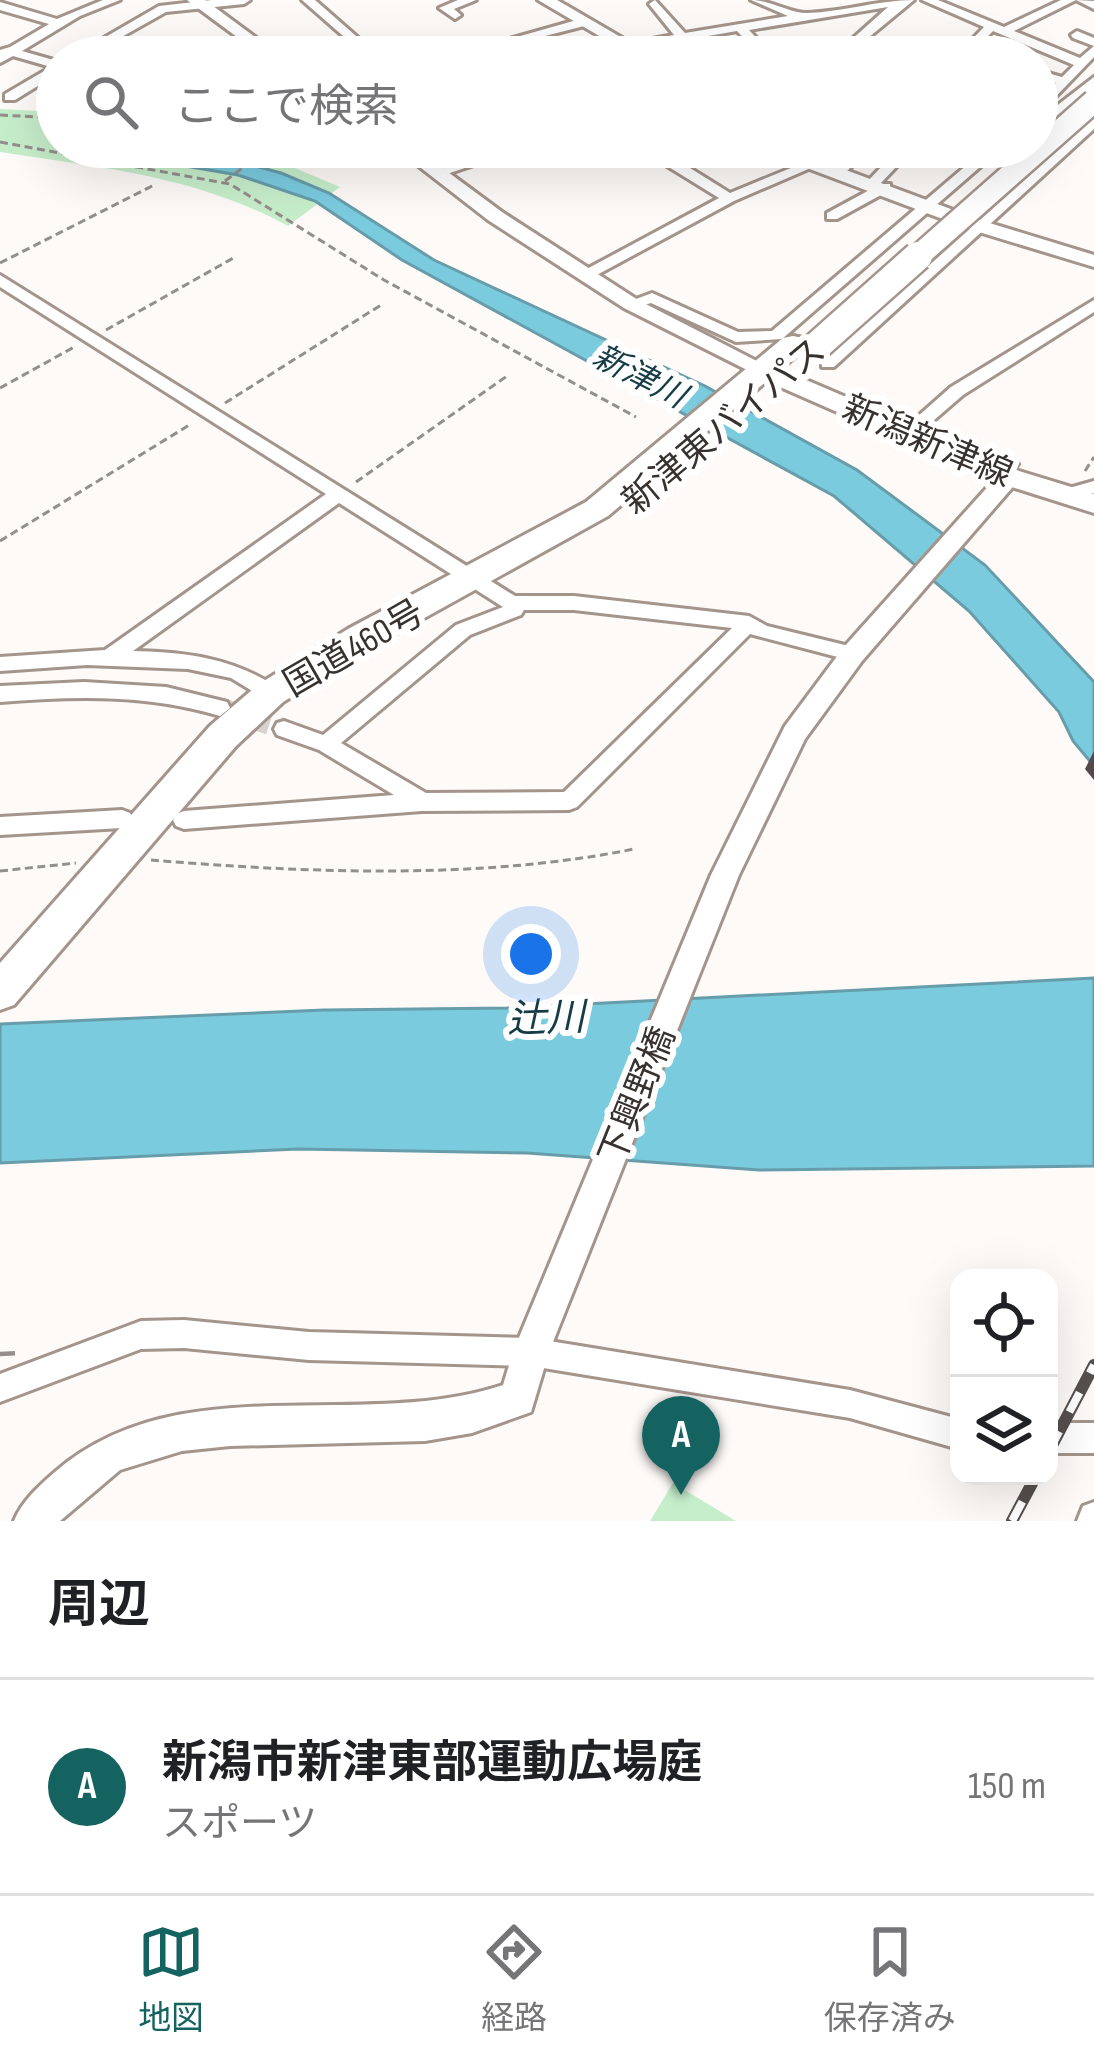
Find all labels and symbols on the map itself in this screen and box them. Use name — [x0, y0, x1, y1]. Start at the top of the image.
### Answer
street label: 新津東バイパス — [615, 330, 835, 524]
water label: 新津川 — [586, 336, 695, 418]
street label: 新潟新津線 — [836, 387, 1018, 497]
street label: 国道460号 — [276, 592, 432, 707]
your location — [501, 924, 561, 984]
water label: 辻川 — [506, 995, 590, 1044]
street label: 下興野橋 — [591, 1021, 685, 1171]
pin: A — [642, 1396, 720, 1495]

